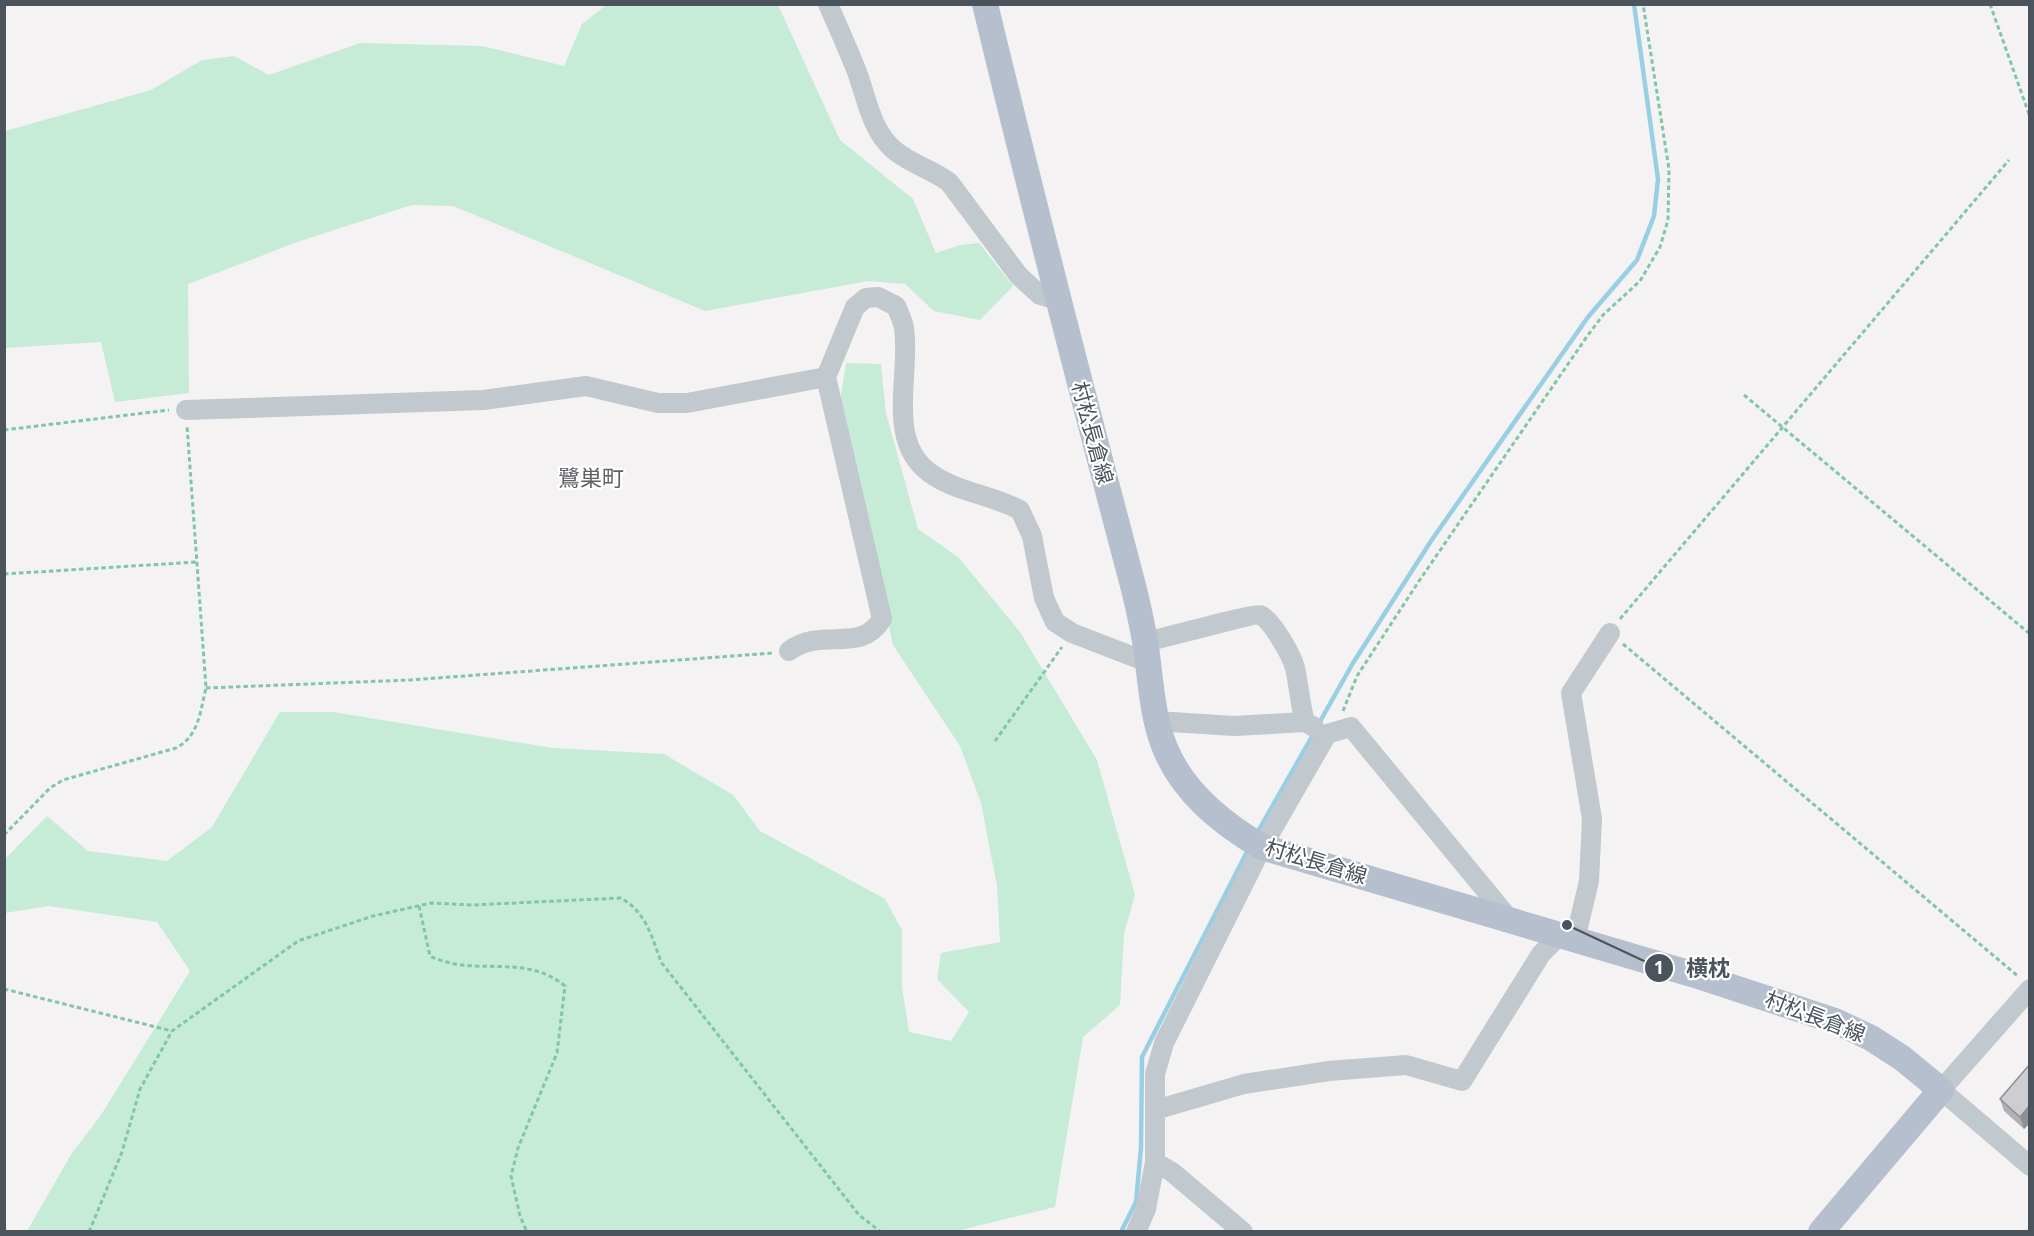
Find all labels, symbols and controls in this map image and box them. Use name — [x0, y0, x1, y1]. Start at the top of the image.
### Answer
street label: 村松長倉線 — [1066, 378, 1120, 487]
district label: 鷺巣町 — [558, 462, 624, 492]
street label: 村松長倉線 — [1262, 832, 1371, 890]
callout: 横枕 — [1644, 948, 1742, 988]
text: 横枕 — [1686, 952, 1730, 982]
text: 1 — [1654, 955, 1664, 979]
street label: 村松長倉線 — [1761, 984, 1869, 1048]

